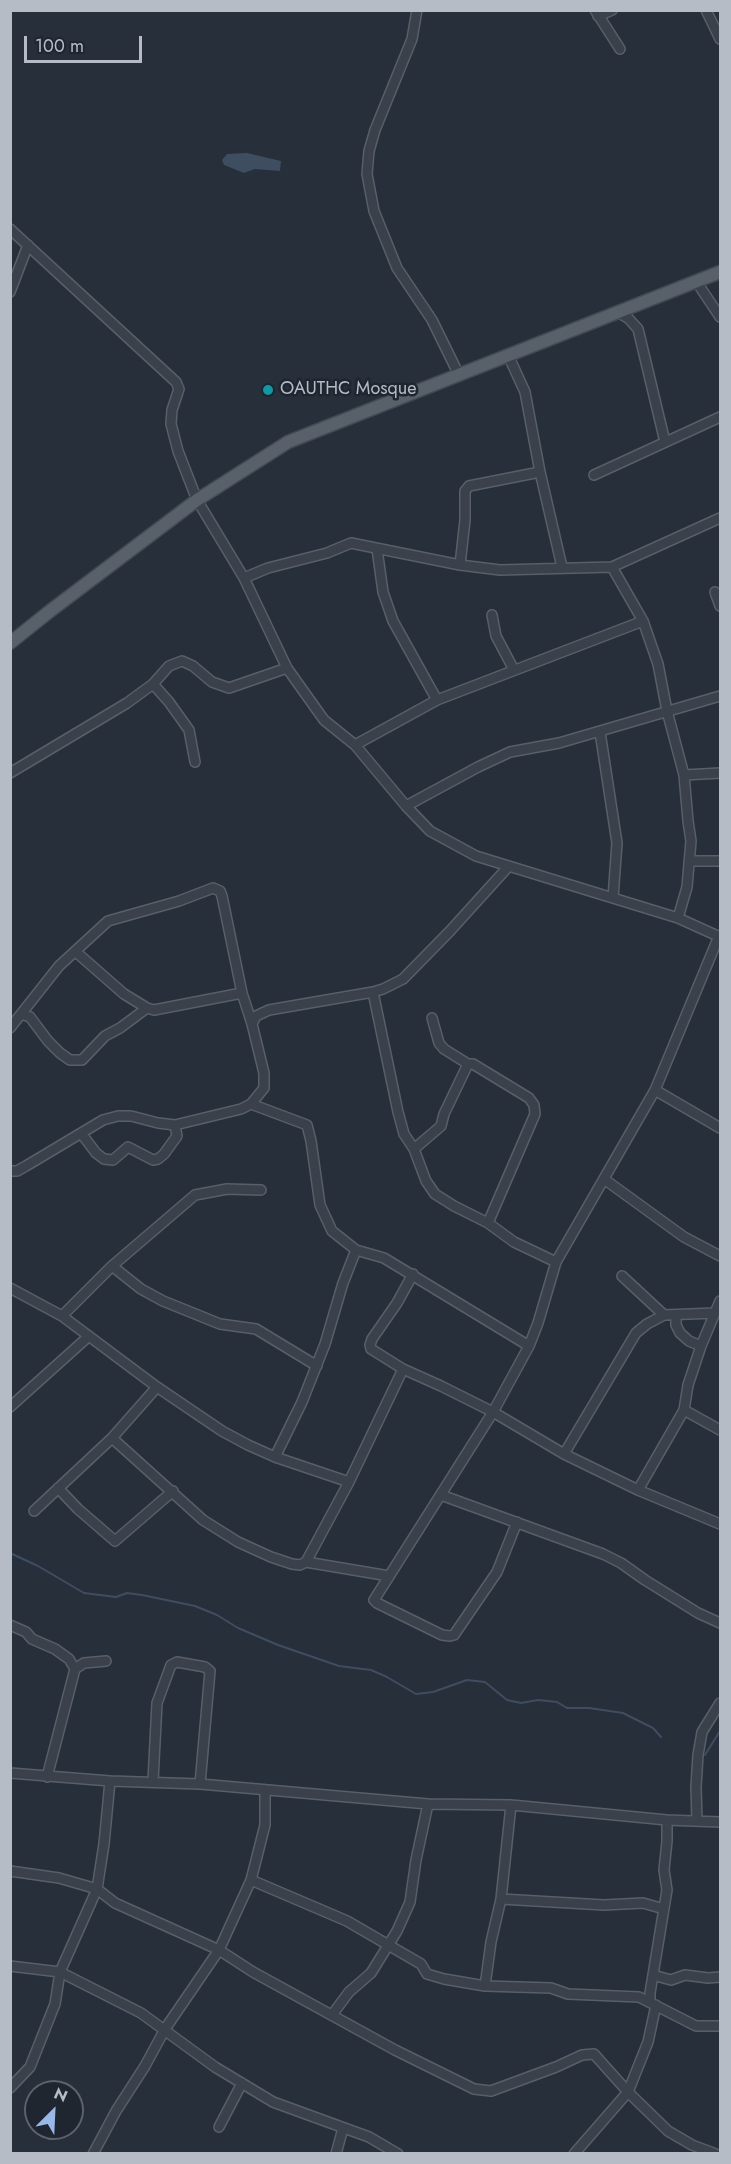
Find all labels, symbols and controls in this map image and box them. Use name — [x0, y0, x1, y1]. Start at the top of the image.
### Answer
scale bar — [27, 24, 146, 62]
text: 100 m — [35, 33, 84, 59]
place label: OAUTHC Mosque — [280, 379, 416, 401]
marker: OAUTHC Mosque — [261, 383, 275, 397]
north arrow — [24, 2080, 84, 2140]
text: N — [50, 2082, 71, 2108]

